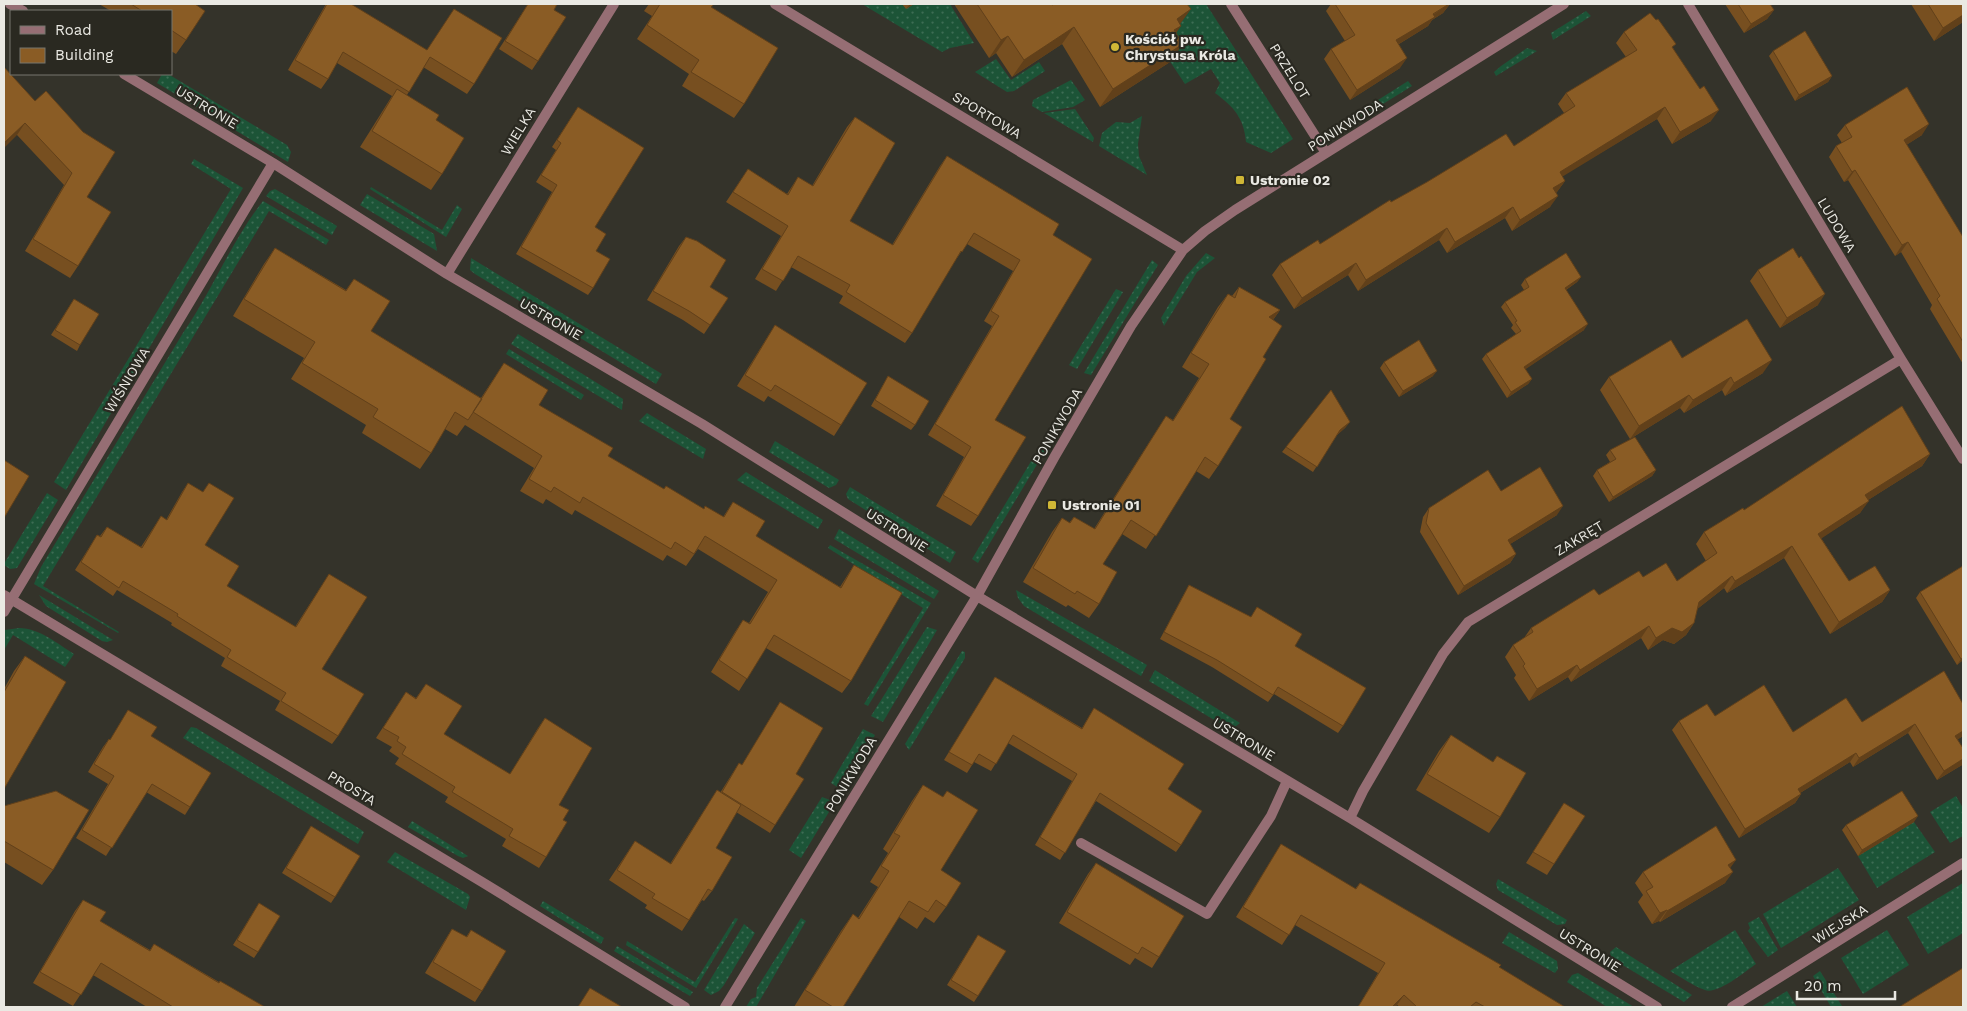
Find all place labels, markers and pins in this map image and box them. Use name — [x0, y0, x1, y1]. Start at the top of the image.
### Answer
place label: Kościół pw. Chrystusa Króla — [1125, 31, 1236, 63]
marker: Kościół pw. Chrystusa Króla — [1109, 41, 1121, 53]
place label: Ustronie 02 — [1250, 172, 1330, 188]
marker: Ustronie 02 — [1234, 174, 1246, 186]
place label: Ustronie 01 — [1062, 497, 1140, 513]
marker: Ustronie 01 — [1046, 499, 1058, 511]

